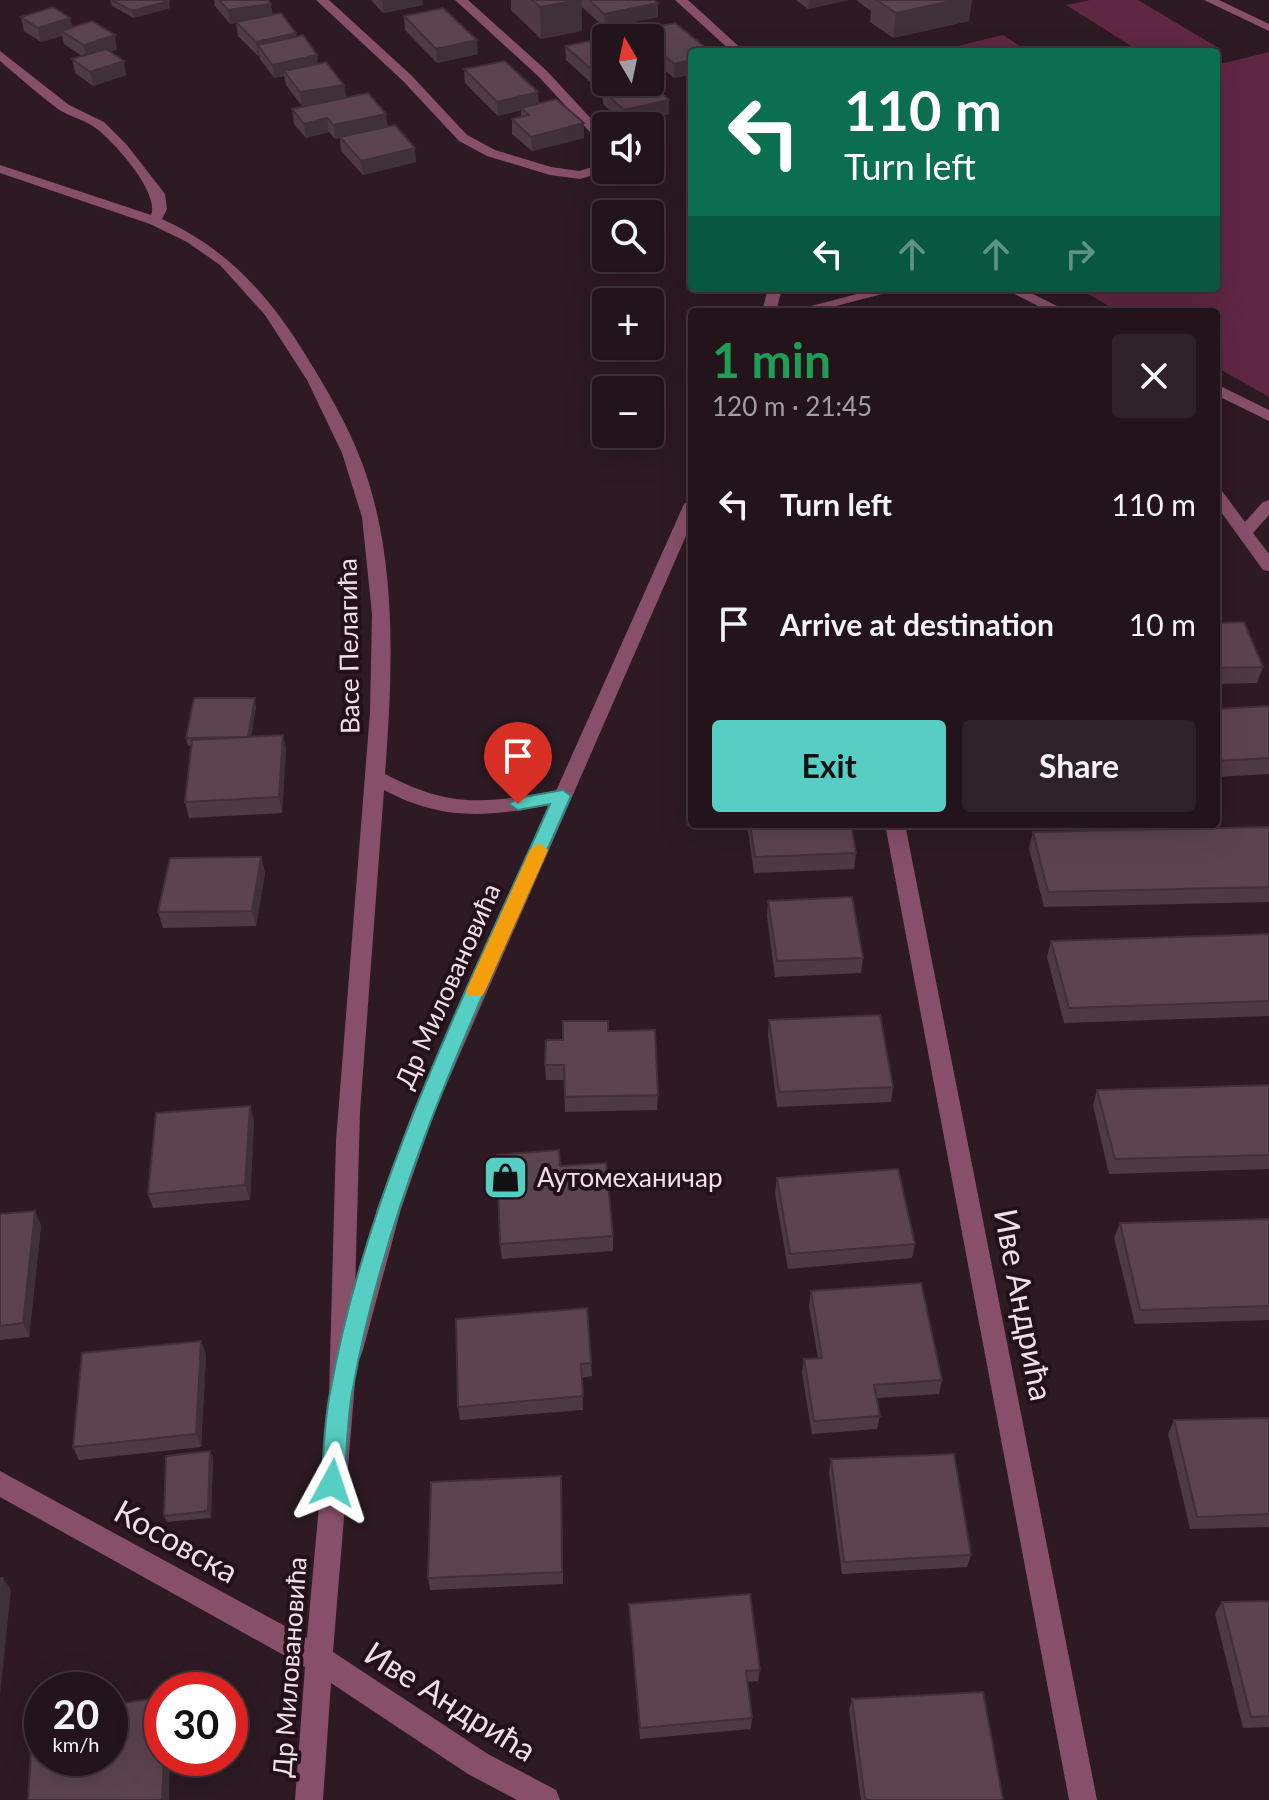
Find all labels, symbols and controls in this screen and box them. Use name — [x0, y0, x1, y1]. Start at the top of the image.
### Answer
north arrow — [592, 24, 664, 96]
map controls — [592, 24, 664, 448]
text: 110 m — [844, 76, 1002, 143]
icon: left — [712, 80, 816, 184]
button: sound — [592, 112, 664, 184]
text: Turn left — [844, 144, 976, 188]
button: search — [592, 200, 664, 272]
icon: left — [806, 232, 850, 276]
icon: ahead — [890, 232, 934, 276]
icon: ahead — [974, 232, 1018, 276]
icon: right — [1058, 232, 1102, 276]
button: + — [592, 288, 664, 360]
text: 1 min — [712, 331, 831, 388]
button: close — [1112, 334, 1196, 418]
button: − — [592, 376, 664, 448]
text: 120 m · 21:45 — [712, 390, 872, 422]
icon: left — [712, 482, 756, 526]
text: Turn left — [780, 486, 892, 522]
text: 110 m — [1111, 486, 1196, 522]
street label: Васе Пелагића — [330, 558, 366, 734]
icon: arrive — [712, 602, 756, 646]
text: Arrive at destination — [780, 606, 1054, 642]
text: 10 m — [1129, 606, 1196, 642]
button: Exit — [712, 720, 946, 812]
button: Share — [962, 720, 1196, 812]
pin — [484, 722, 552, 804]
icon: arrive — [496, 734, 540, 778]
street label: Др Миловановића — [388, 878, 507, 1093]
shop icon: Аутомеханичар — [482, 1154, 530, 1202]
place label: Аутомеханичар — [537, 1161, 722, 1193]
street label: Иве Андрића — [987, 1205, 1062, 1404]
position arrow — [290, 1441, 374, 1525]
street label: Косовска — [108, 1491, 245, 1591]
street label: Др Миловановића — [265, 1556, 313, 1778]
street label: Иве Андрића — [358, 1633, 544, 1769]
speed limit sign: 30 — [144, 1672, 248, 1776]
text: 20 — [53, 1690, 99, 1738]
text: km/h — [53, 1732, 99, 1756]

